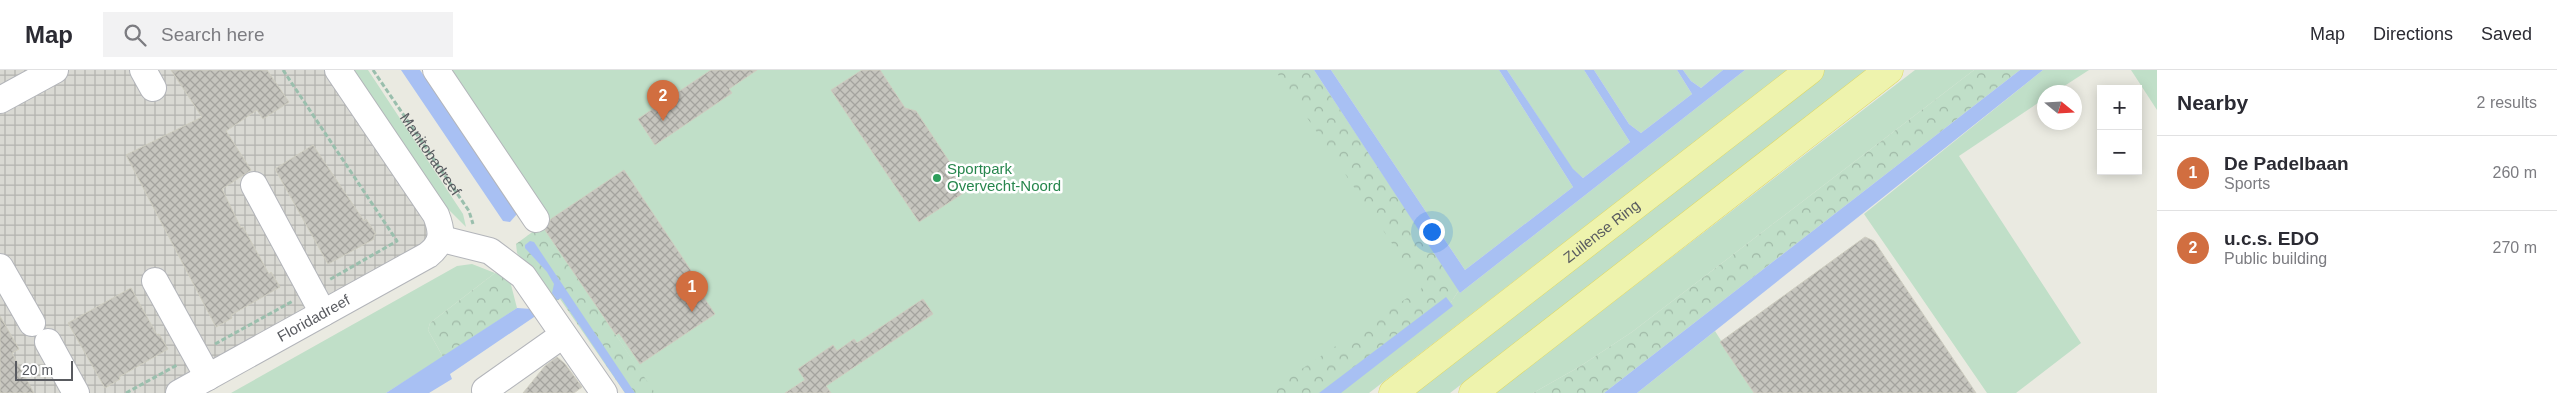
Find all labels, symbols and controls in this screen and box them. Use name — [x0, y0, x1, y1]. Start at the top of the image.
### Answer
search box — [103, 12, 453, 57]
text: Map — [25, 21, 73, 48]
icon: search — [121, 21, 149, 49]
text: Search here — [161, 24, 265, 45]
text: Map — [2310, 24, 2345, 44]
text: Directions — [2373, 24, 2453, 44]
text: Saved — [2481, 24, 2532, 44]
pin: 2 — [647, 80, 679, 121]
north arrow — [2037, 85, 2082, 130]
map controls — [2097, 85, 2142, 175]
button: + — [2097, 85, 2142, 130]
text: Nearby — [2177, 91, 2248, 114]
text: 2 results — [2477, 94, 2537, 111]
street label: Manitobadreef — [397, 110, 465, 199]
button: − — [2097, 130, 2142, 175]
text: De Padelbaan — [2224, 153, 2349, 174]
place label: Sportpark Overvecht-Noord — [947, 160, 1061, 194]
text: 1 — [2189, 164, 2197, 181]
text: 260 m — [2493, 164, 2537, 181]
marker: Sportpark Overvecht-Noord — [931, 172, 943, 184]
text: Sports — [2224, 175, 2270, 192]
street label: Zuilense Ring — [1560, 196, 1643, 266]
your location — [1419, 219, 1445, 245]
text: u.c.s. EDO — [2224, 228, 2319, 249]
text: 2 — [2189, 239, 2197, 256]
text: 270 m — [2493, 239, 2537, 256]
text: Public building — [2224, 250, 2327, 267]
pin: 1 — [676, 271, 708, 312]
street label: Floridadreef — [274, 291, 353, 345]
scale bar — [15, 358, 72, 381]
text: 20 m — [22, 362, 53, 378]

